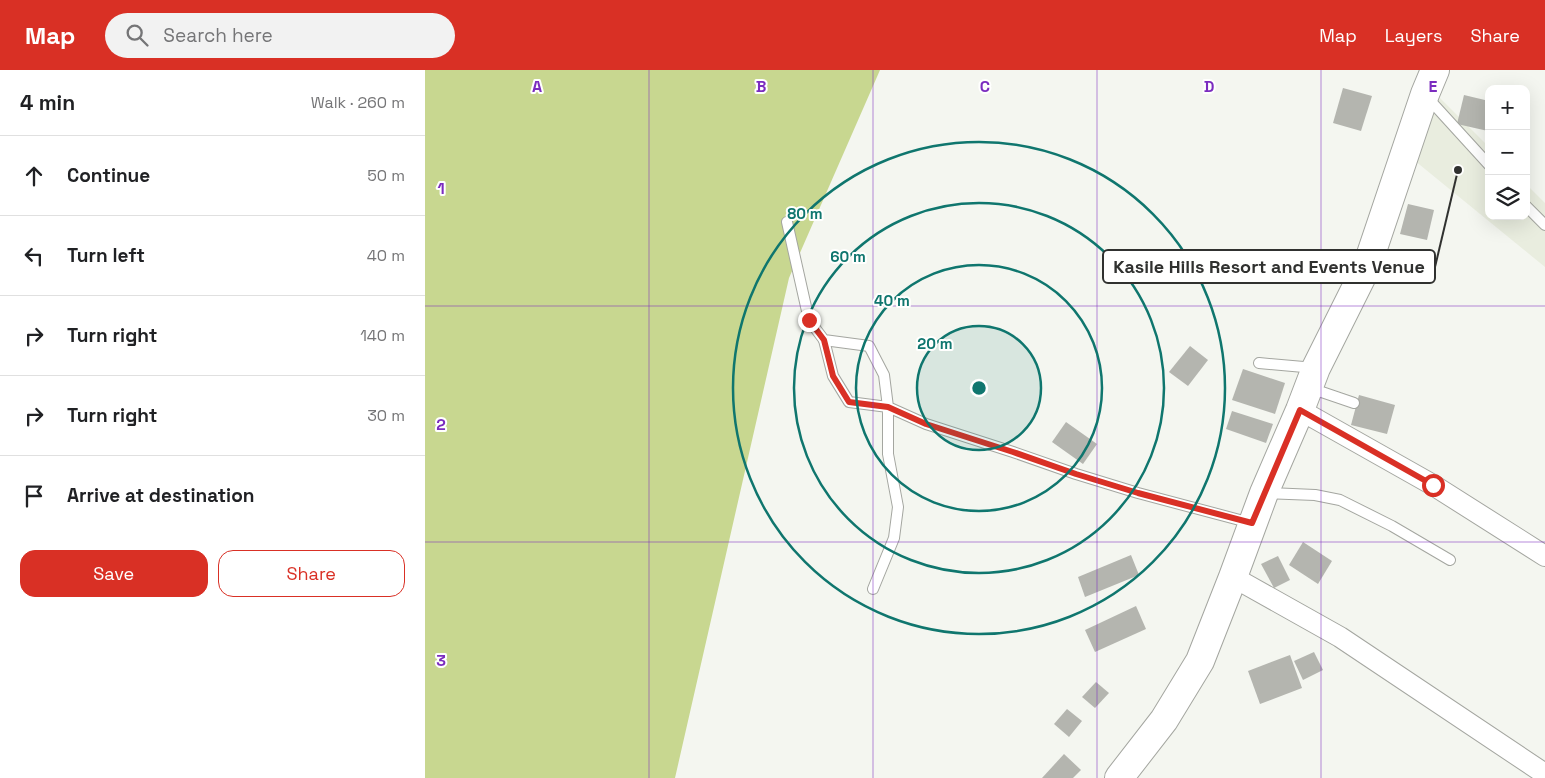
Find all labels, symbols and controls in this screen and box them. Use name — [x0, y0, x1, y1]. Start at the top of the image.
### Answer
search box — [105, 13, 455, 58]
text: Map — [25, 20, 75, 51]
icon: search — [123, 21, 151, 49]
text: Search here — [163, 23, 273, 48]
text: Map — [1319, 24, 1357, 47]
text: Layers — [1385, 24, 1442, 47]
text: Share — [1470, 24, 1520, 47]
text: A — [532, 76, 542, 97]
text: B — [756, 76, 766, 97]
text: C — [980, 76, 990, 97]
text: D — [1204, 76, 1214, 97]
text: E — [1429, 76, 1438, 97]
map controls — [1485, 85, 1530, 220]
button: + — [1485, 85, 1530, 130]
text: 4 min — [20, 89, 75, 116]
text: Walk · 260 m — [311, 92, 405, 113]
button: − — [1485, 130, 1530, 175]
icon: ahead — [20, 162, 48, 190]
text: Continue — [67, 163, 150, 188]
text: 50 m — [367, 165, 405, 186]
button: layers — [1485, 175, 1530, 220]
text: 1 — [437, 178, 445, 199]
text: 80 m — [787, 204, 823, 223]
icon: left — [20, 242, 48, 270]
text: Turn left — [67, 243, 145, 268]
text: 40 m — [367, 245, 405, 266]
text: 60 m — [830, 247, 866, 266]
callout: Kasile Hills Resort and Events Venue — [1103, 250, 1435, 283]
text: Kasile Hills Resort and Events Venue — [1113, 255, 1425, 278]
text: 40 m — [874, 291, 910, 310]
route end — [798, 309, 821, 332]
icon: right — [20, 322, 48, 350]
text: Turn right — [67, 323, 157, 348]
text: 140 m — [360, 325, 405, 346]
text: 20 m — [917, 334, 953, 353]
centre of rings — [970, 379, 988, 397]
icon: right — [20, 402, 48, 430]
text: Turn right — [67, 403, 157, 428]
text: 30 m — [367, 405, 405, 426]
text: 2 — [436, 414, 446, 435]
route start — [1422, 474, 1445, 497]
icon: arrive — [20, 482, 48, 510]
text: Arrive at destination — [67, 483, 255, 508]
button: Save — [20, 550, 208, 597]
button: Share — [218, 550, 405, 597]
text: 3 — [436, 650, 446, 671]

